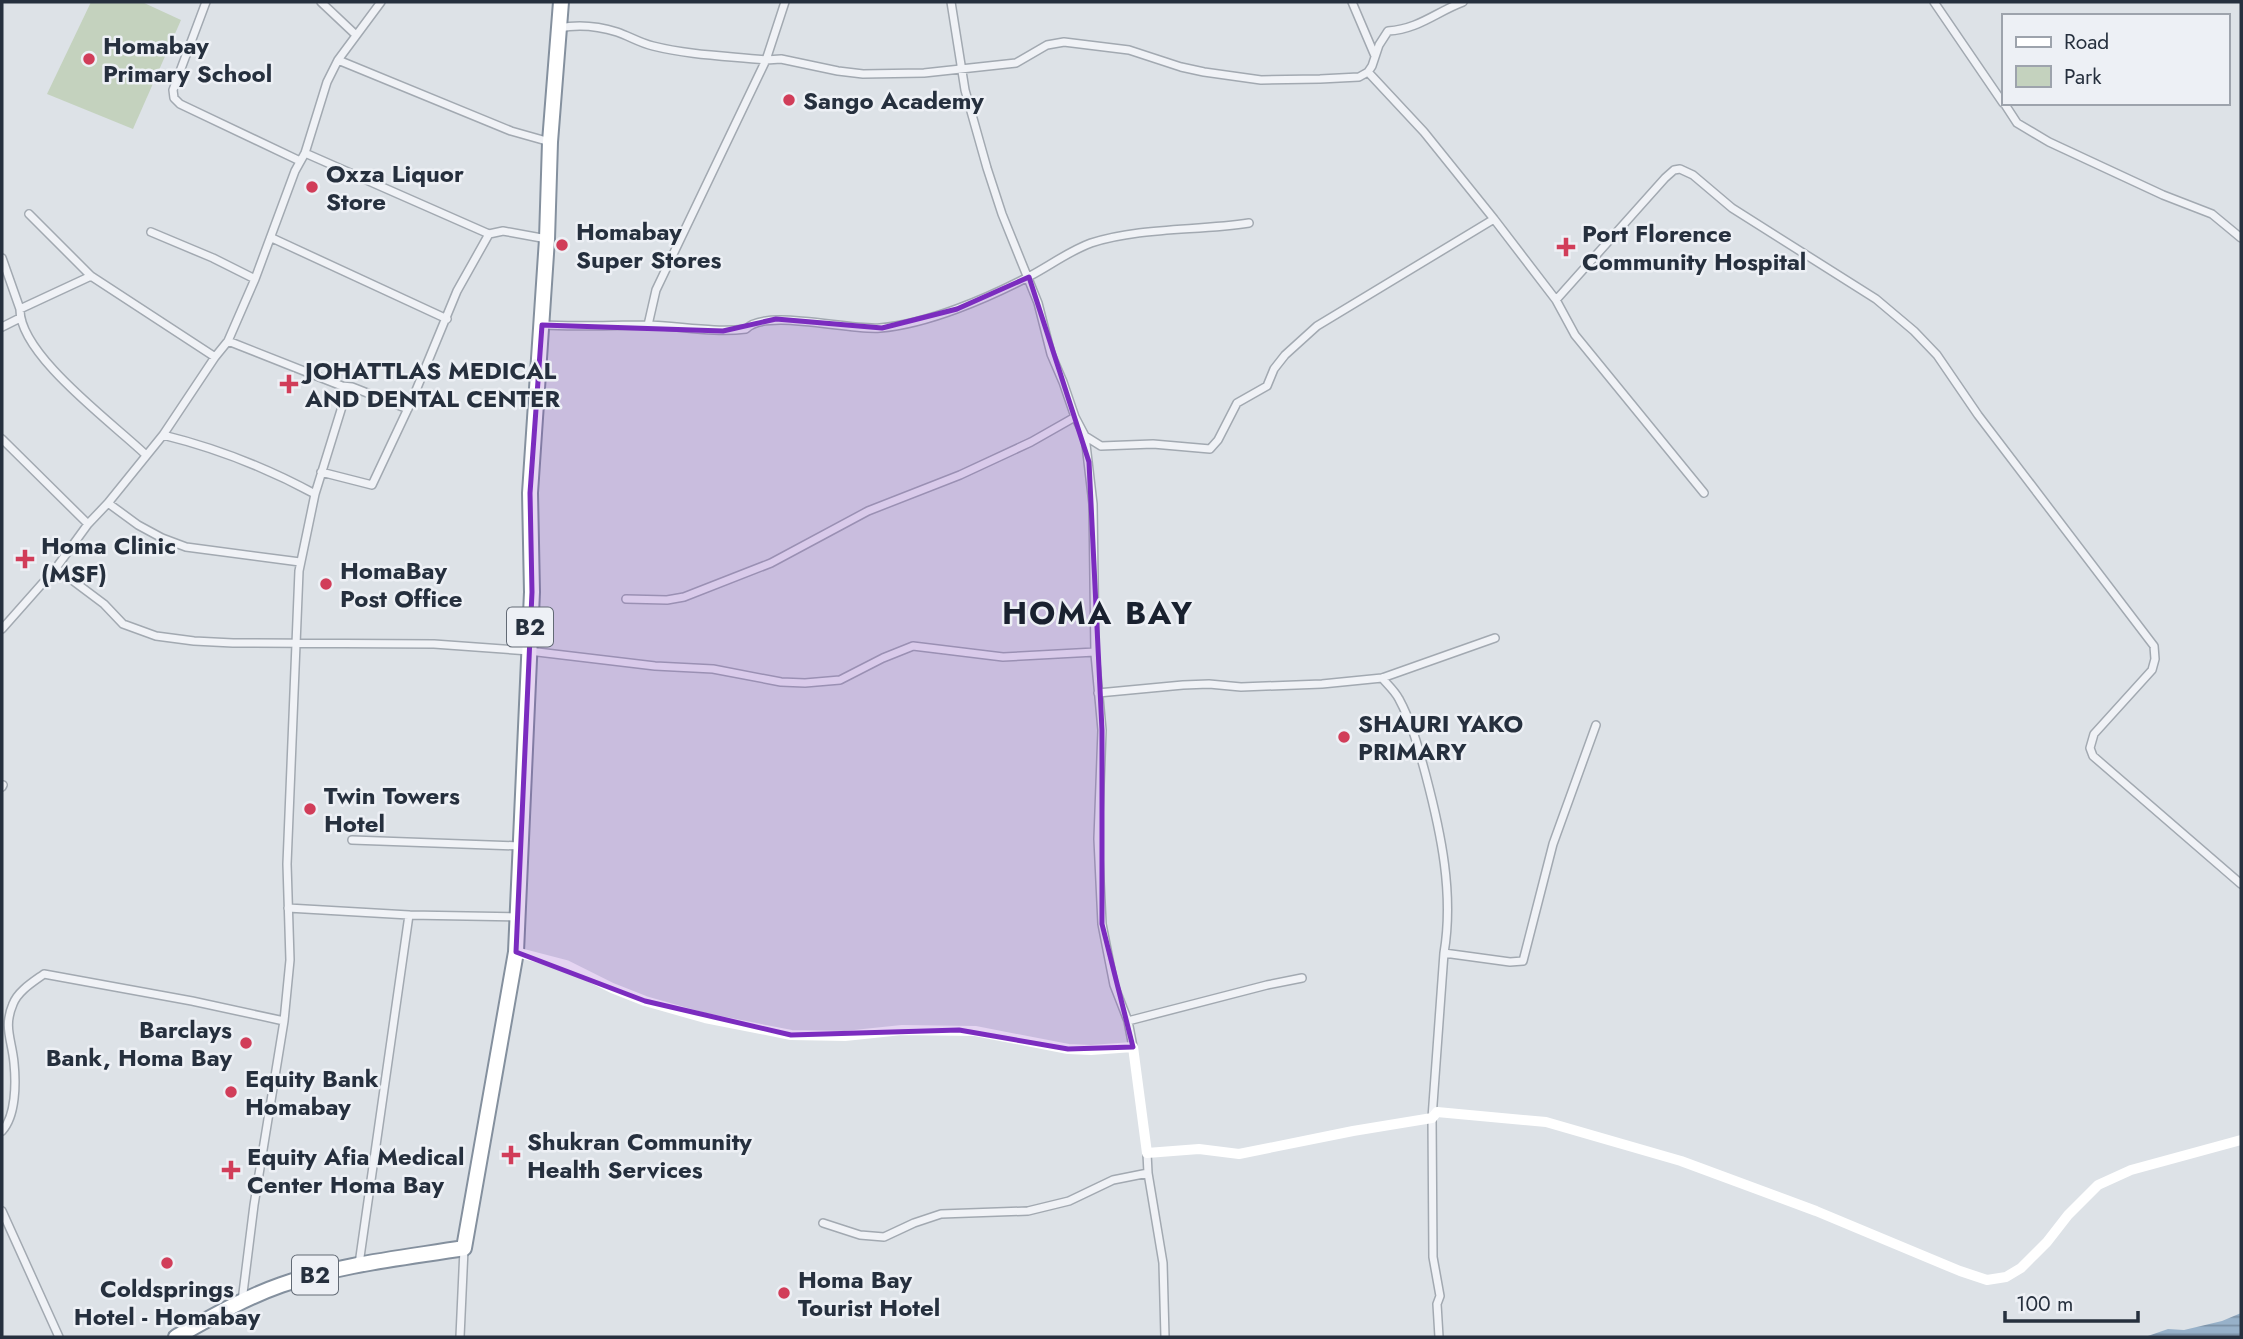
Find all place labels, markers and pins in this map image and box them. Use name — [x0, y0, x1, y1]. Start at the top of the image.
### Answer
place label: Homabay Primary School — [103, 28, 272, 91]
marker: Homabay Primary School — [81, 51, 97, 67]
place label: Sango Academy — [803, 83, 984, 118]
marker: Sango Academy — [781, 92, 797, 108]
place label: Oxza Liquor Store — [326, 156, 464, 219]
marker: Oxza Liquor Store — [304, 179, 320, 195]
place label: Homabay Super Stores — [576, 214, 721, 277]
place label: Port Florence Community Hospital — [1582, 216, 1806, 279]
marker: Homabay Super Stores — [554, 237, 570, 253]
marker: Port Florence Community Hospital — [1556, 237, 1576, 257]
place label: JOHATTLAS MEDICAL AND DENTAL CENTER — [301, 353, 560, 416]
marker: JOHATTLAS MEDICAL AND DENTAL CENTER — [279, 374, 299, 394]
place label: Homa Clinic (MSF) — [41, 528, 176, 591]
marker: Homa Clinic (MSF) — [15, 549, 35, 569]
place label: HomaBay Post Office — [340, 553, 463, 616]
marker: HomaBay Post Office — [318, 576, 334, 592]
place label: SHAURI YAKO PRIMARY — [1358, 706, 1523, 769]
marker: SHAURI YAKO PRIMARY — [1336, 729, 1352, 745]
place label: Twin Towers Hotel — [324, 778, 460, 841]
marker: Twin Towers Hotel — [302, 801, 318, 817]
place label: Barclays Bank, Homa Bay — [46, 1012, 232, 1075]
marker: Barclays Bank, Homa Bay — [238, 1035, 254, 1051]
place label: Equity Bank Homabay — [245, 1061, 379, 1124]
marker: Equity Bank Homabay — [223, 1084, 239, 1100]
place label: Shukran Community Health Services — [527, 1124, 752, 1187]
place label: Equity Afia Medical Center Homa Bay — [247, 1139, 465, 1202]
marker: Shukran Community Health Services — [501, 1145, 521, 1165]
marker: Equity Afia Medical Center Homa Bay — [221, 1160, 241, 1180]
marker: Coldsprings Hotel - Homabay — [159, 1255, 175, 1271]
place label: Homa Bay Tourist Hotel — [798, 1262, 940, 1325]
place label: Coldsprings Hotel - Homabay — [74, 1271, 261, 1334]
marker: Homa Bay Tourist Hotel — [776, 1285, 792, 1301]

